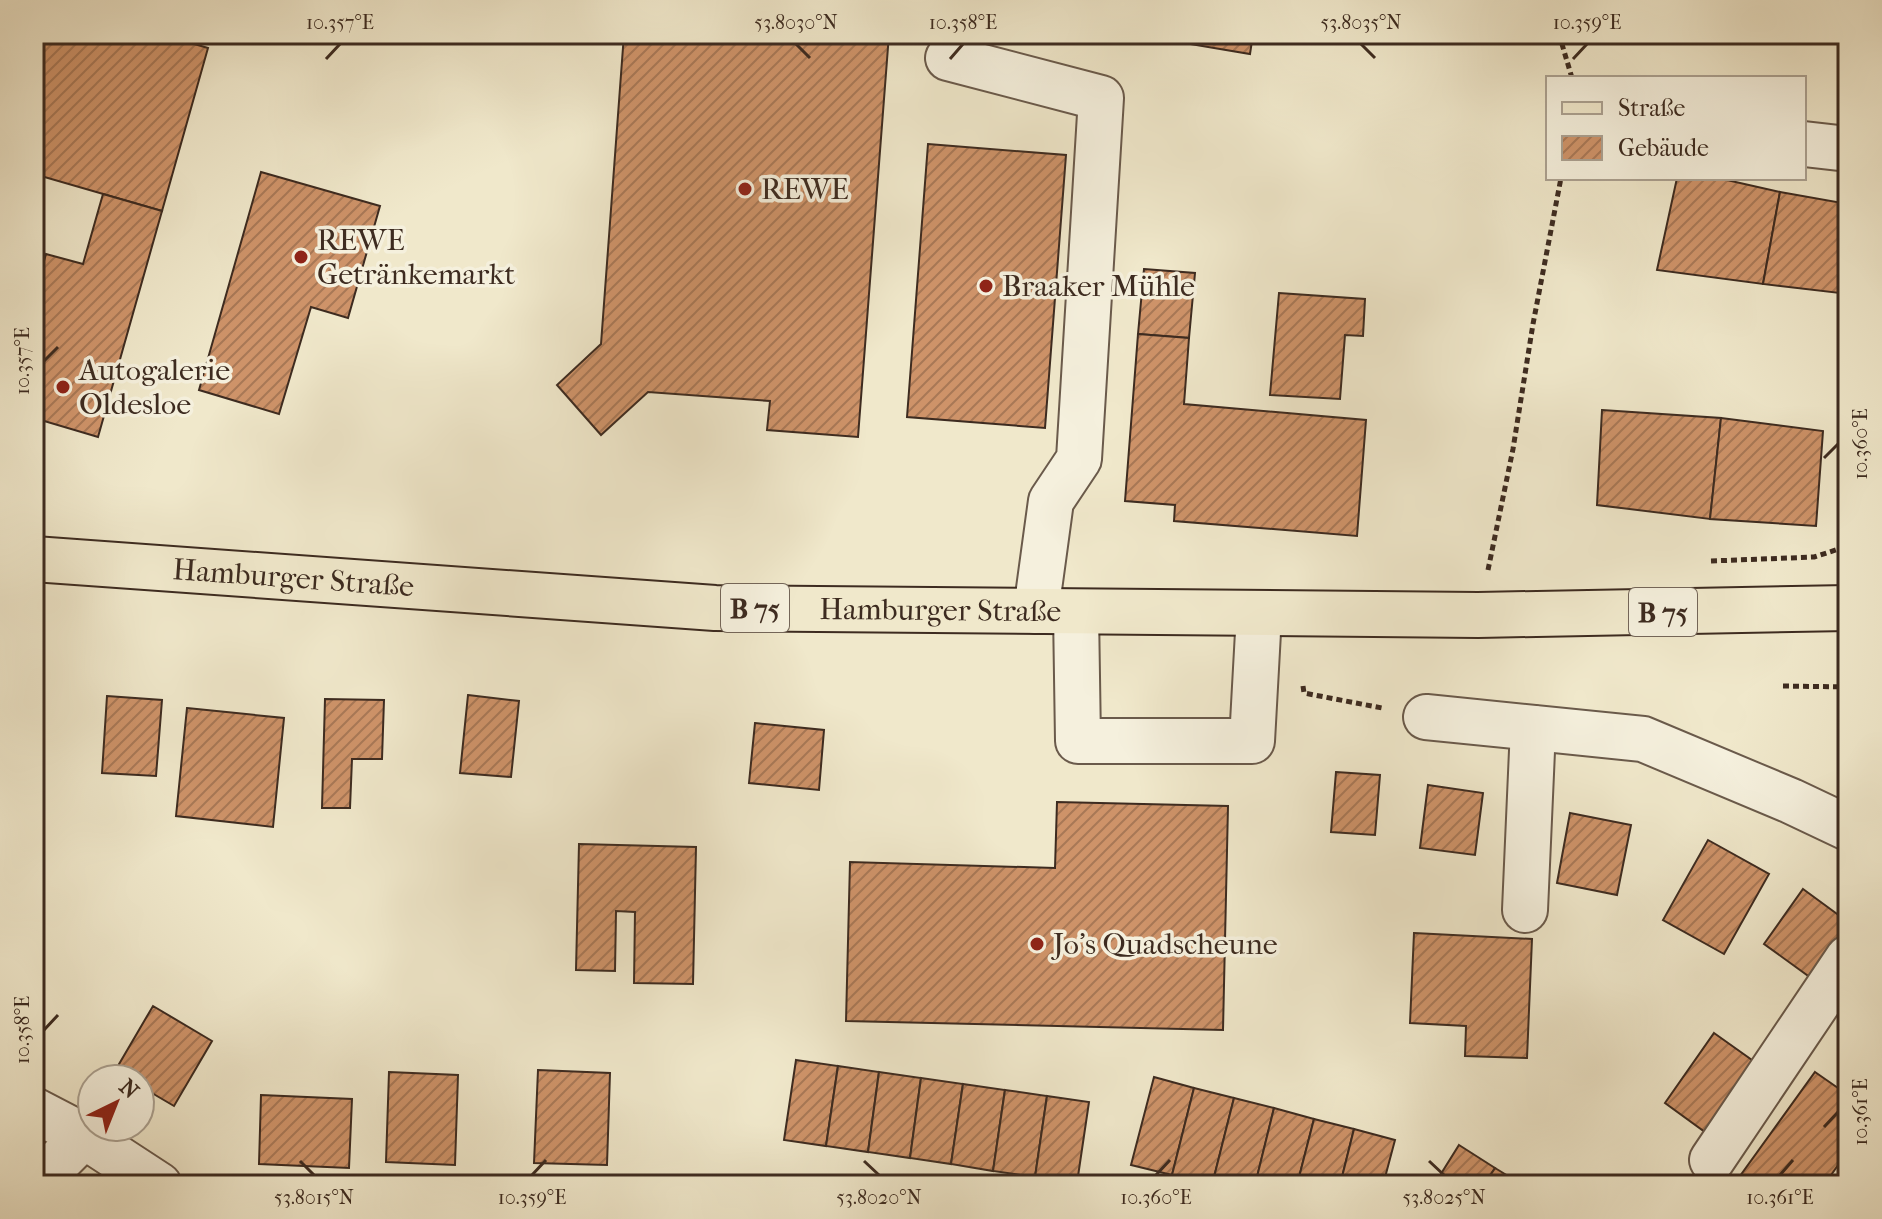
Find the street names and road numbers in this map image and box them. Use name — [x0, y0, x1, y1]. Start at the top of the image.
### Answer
street label: Hamburger Straße — [171, 552, 415, 604]
road number: B 75 — [721, 584, 789, 632]
road number: B 75 — [1629, 588, 1697, 636]
street label: Hamburger Straße — [819, 592, 1061, 629]

